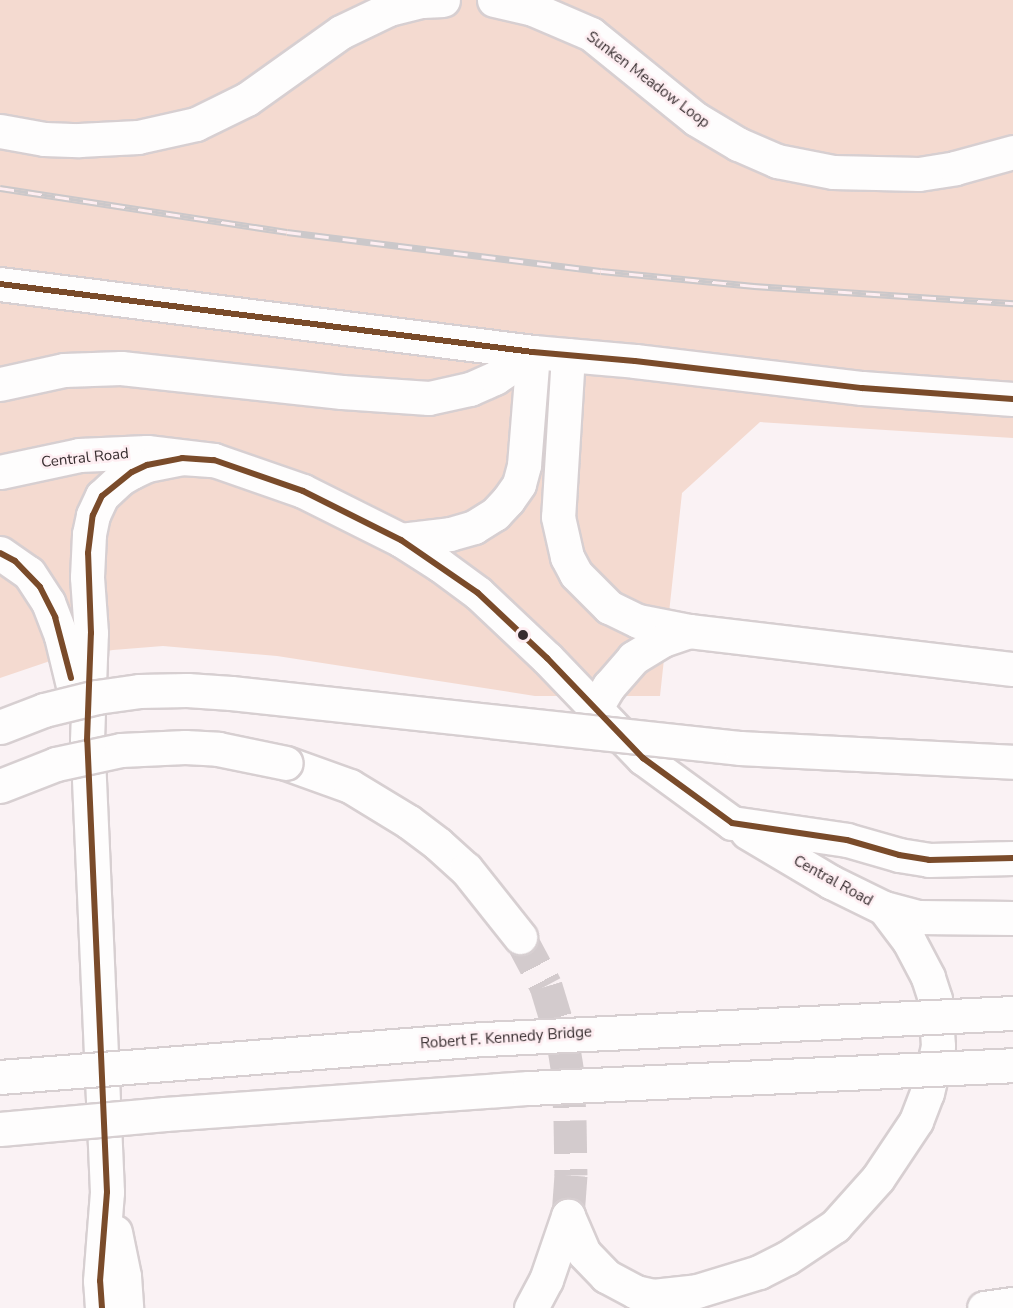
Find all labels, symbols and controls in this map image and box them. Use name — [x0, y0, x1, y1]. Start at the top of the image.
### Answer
street label: Sunken Meadow Loop — [583, 28, 713, 132]
street label: Central Road — [40, 444, 130, 472]
unlabelled marker — [517, 629, 529, 641]
street label: Central Road — [790, 852, 876, 910]
street label: Robert F. Kennedy Bridge — [420, 1023, 592, 1053]

